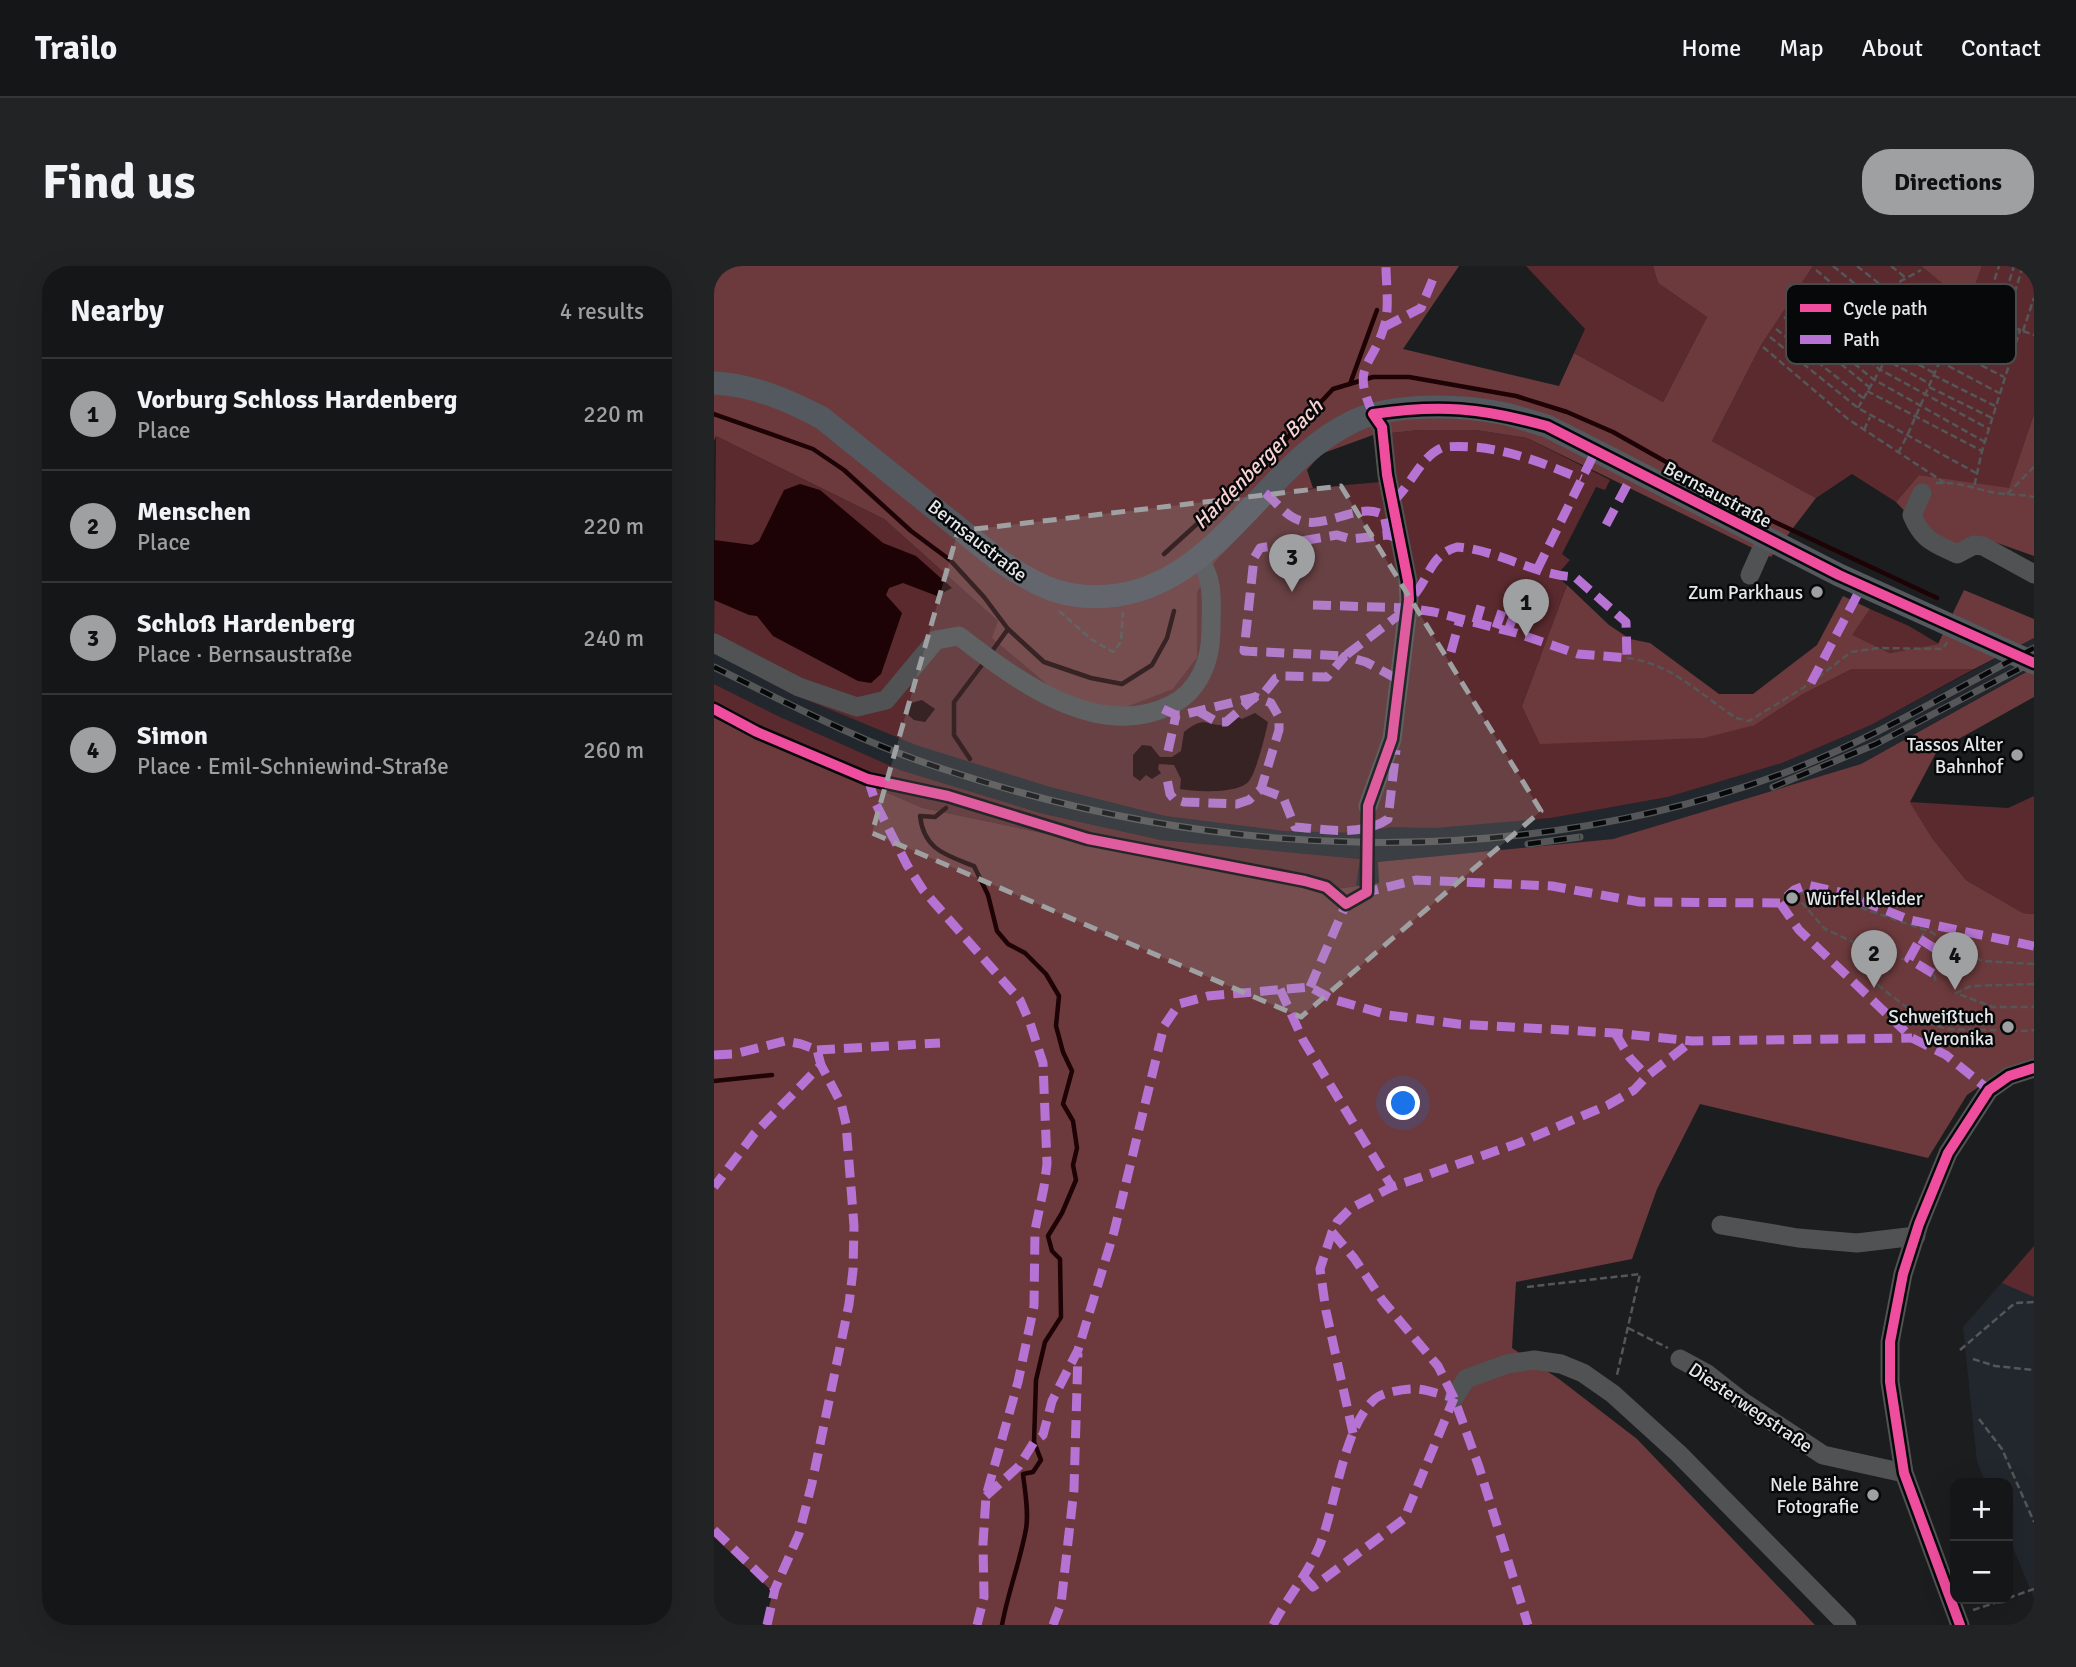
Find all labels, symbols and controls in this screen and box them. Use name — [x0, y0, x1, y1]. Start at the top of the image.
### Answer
text: Trailo — [35, 28, 117, 69]
text: Home — [1681, 33, 1741, 63]
text: Map — [1779, 33, 1824, 63]
text: About — [1862, 33, 1923, 63]
text: Contact — [1961, 33, 2041, 63]
button: Directions — [1862, 149, 2034, 215]
text: Find us — [42, 152, 195, 212]
legend — [1786, 284, 2016, 364]
text: Nearby — [70, 293, 164, 330]
text: 4 results — [560, 297, 644, 326]
text: Cycle path — [1843, 297, 1928, 321]
text: Path — [1843, 328, 1880, 352]
text: Vorburg Schloss Hardenberg — [137, 384, 458, 416]
water label: Hardenberger Bach — [1188, 393, 1329, 534]
text: 1 — [87, 400, 99, 429]
text: 220 m — [583, 400, 644, 429]
text: Place — [137, 416, 191, 445]
street label: Bernsaustraße — [1659, 456, 1776, 534]
street label: Bernsaustraße — [923, 495, 1032, 587]
text: Menschen — [137, 496, 251, 528]
text: 2 — [87, 512, 99, 541]
text: 220 m — [583, 512, 644, 541]
text: Place — [137, 528, 191, 557]
pin: 3 — [1269, 534, 1315, 592]
pin: 1 — [1503, 579, 1549, 637]
place label: Zum Parkhaus — [1688, 581, 1803, 605]
marker: Zum Parkhaus — [1809, 584, 1825, 600]
text: Schloß Hardenberg — [137, 608, 355, 640]
text: 3 — [87, 624, 99, 653]
text: 240 m — [583, 624, 644, 653]
text: Place · Bernsaustraße — [137, 640, 353, 669]
text: Simon — [137, 720, 208, 752]
place label: Tassos Alter Bahnhof — [1907, 733, 2005, 779]
text: 4 — [87, 736, 99, 765]
text: 260 m — [583, 736, 644, 765]
marker: Tassos Alter Bahnhof — [2009, 747, 2025, 763]
text: Place · Emil-Schniewind-Straße — [137, 752, 449, 781]
place label: Würfel Kleider — [1806, 887, 1923, 911]
marker: Würfel Kleider — [1784, 890, 1800, 906]
pin: 2 — [1851, 930, 1897, 988]
pin: 4 — [1932, 932, 1978, 990]
place label: Schweißtuch Veronika — [1888, 1005, 1994, 1051]
marker: Schweißtuch Veronika — [2000, 1019, 2016, 1035]
your location — [1386, 1086, 1420, 1120]
street label: Diesterwegstraße — [1684, 1357, 1817, 1458]
place label: Nele Bähre Fotografie — [1770, 1473, 1859, 1519]
map controls — [1950, 1478, 2013, 1604]
button: + — [1950, 1478, 2013, 1541]
marker: Nele Bähre Fotografie — [1865, 1487, 1881, 1503]
button: − — [1950, 1541, 2013, 1604]

